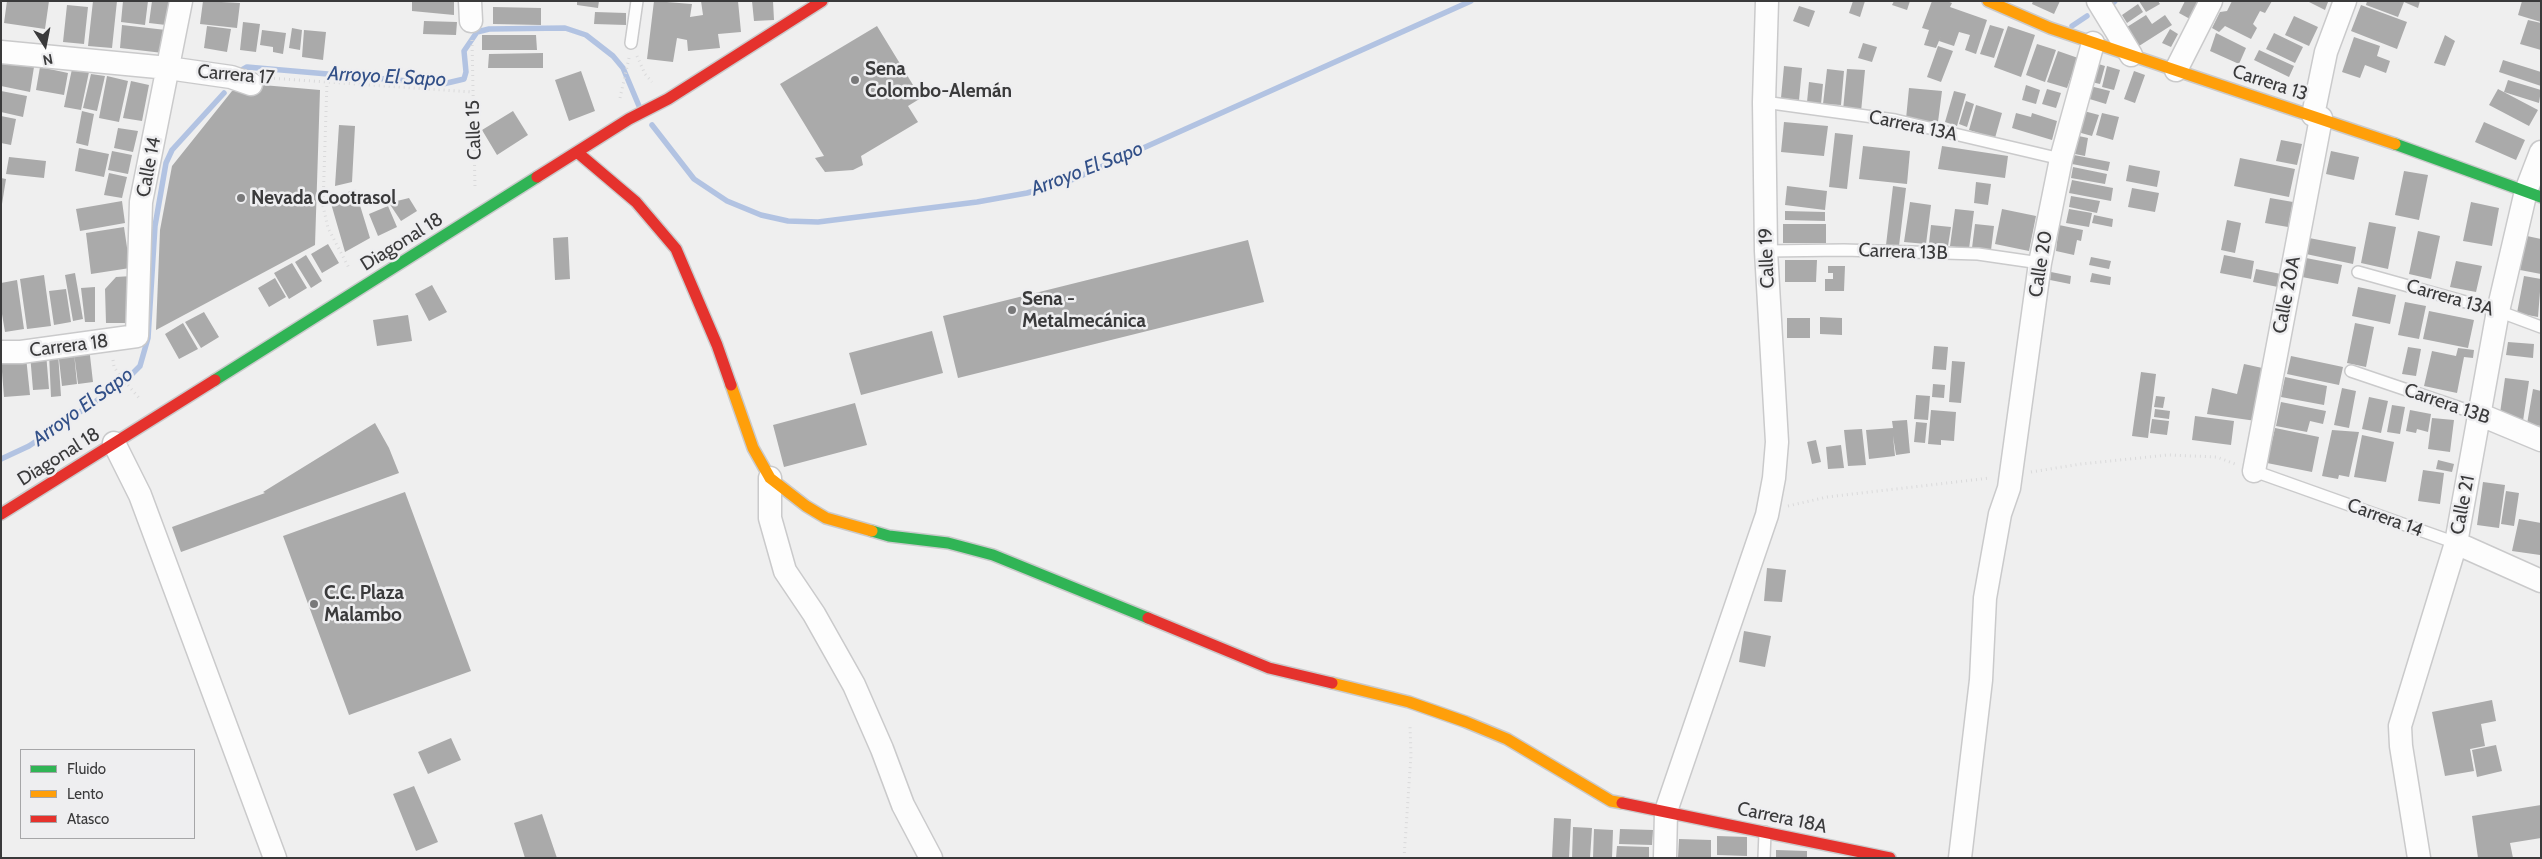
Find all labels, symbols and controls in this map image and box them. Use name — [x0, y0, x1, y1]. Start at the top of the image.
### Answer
north arrow — [20, 20, 70, 70]
text: N — [41, 50, 54, 70]
place label: Sena Colombo-Alemán — [865, 58, 1012, 102]
street label: Carrera 17 — [196, 60, 276, 90]
street label: Carrera 13 — [2229, 60, 2311, 106]
water label: Arroyo El Sapo — [327, 62, 447, 92]
marker: Sena Colombo-Alemán — [849, 74, 861, 86]
street label: Calle 15 — [462, 100, 486, 160]
street label: Carrera 13A — [1867, 106, 1959, 146]
street label: Calle 14 — [132, 135, 166, 199]
water label: Arroyo El Sapo — [1027, 137, 1147, 201]
place label: Nevada Cootrasol — [251, 187, 396, 209]
marker: Nevada Cootrasol — [235, 192, 247, 204]
street label: Diagonal 18 — [357, 208, 447, 276]
street label: Calle 19 — [1755, 227, 1779, 289]
street label: Calle 20 — [2025, 229, 2057, 299]
street label: Carrera 13B — [1858, 239, 1948, 265]
street label: Calle 20A — [2268, 254, 2306, 336]
street label: Carrera 13A — [2404, 275, 2496, 321]
place label: Sena - Metalmecánica — [1022, 288, 1146, 332]
marker: Sena - Metalmecánica — [1006, 304, 1018, 316]
street label: Carrera 18 — [28, 330, 110, 362]
water label: Arroyo El Sapo — [28, 363, 138, 451]
street label: Carrera 13B — [2401, 379, 2493, 429]
street label: Diagonal 18 — [14, 423, 104, 491]
street label: Calle 21 — [2446, 473, 2480, 537]
street label: Carrera 14 — [2344, 494, 2426, 542]
place label: C.C. Plaza Malambo — [324, 582, 404, 626]
marker: C.C. Plaza Malambo — [308, 598, 320, 610]
legend — [20, 749, 195, 839]
text: Fluido — [67, 760, 106, 778]
text: Lento — [67, 785, 104, 803]
street label: Carrera 18A — [1735, 797, 1829, 839]
text: Atasco — [67, 810, 109, 828]

